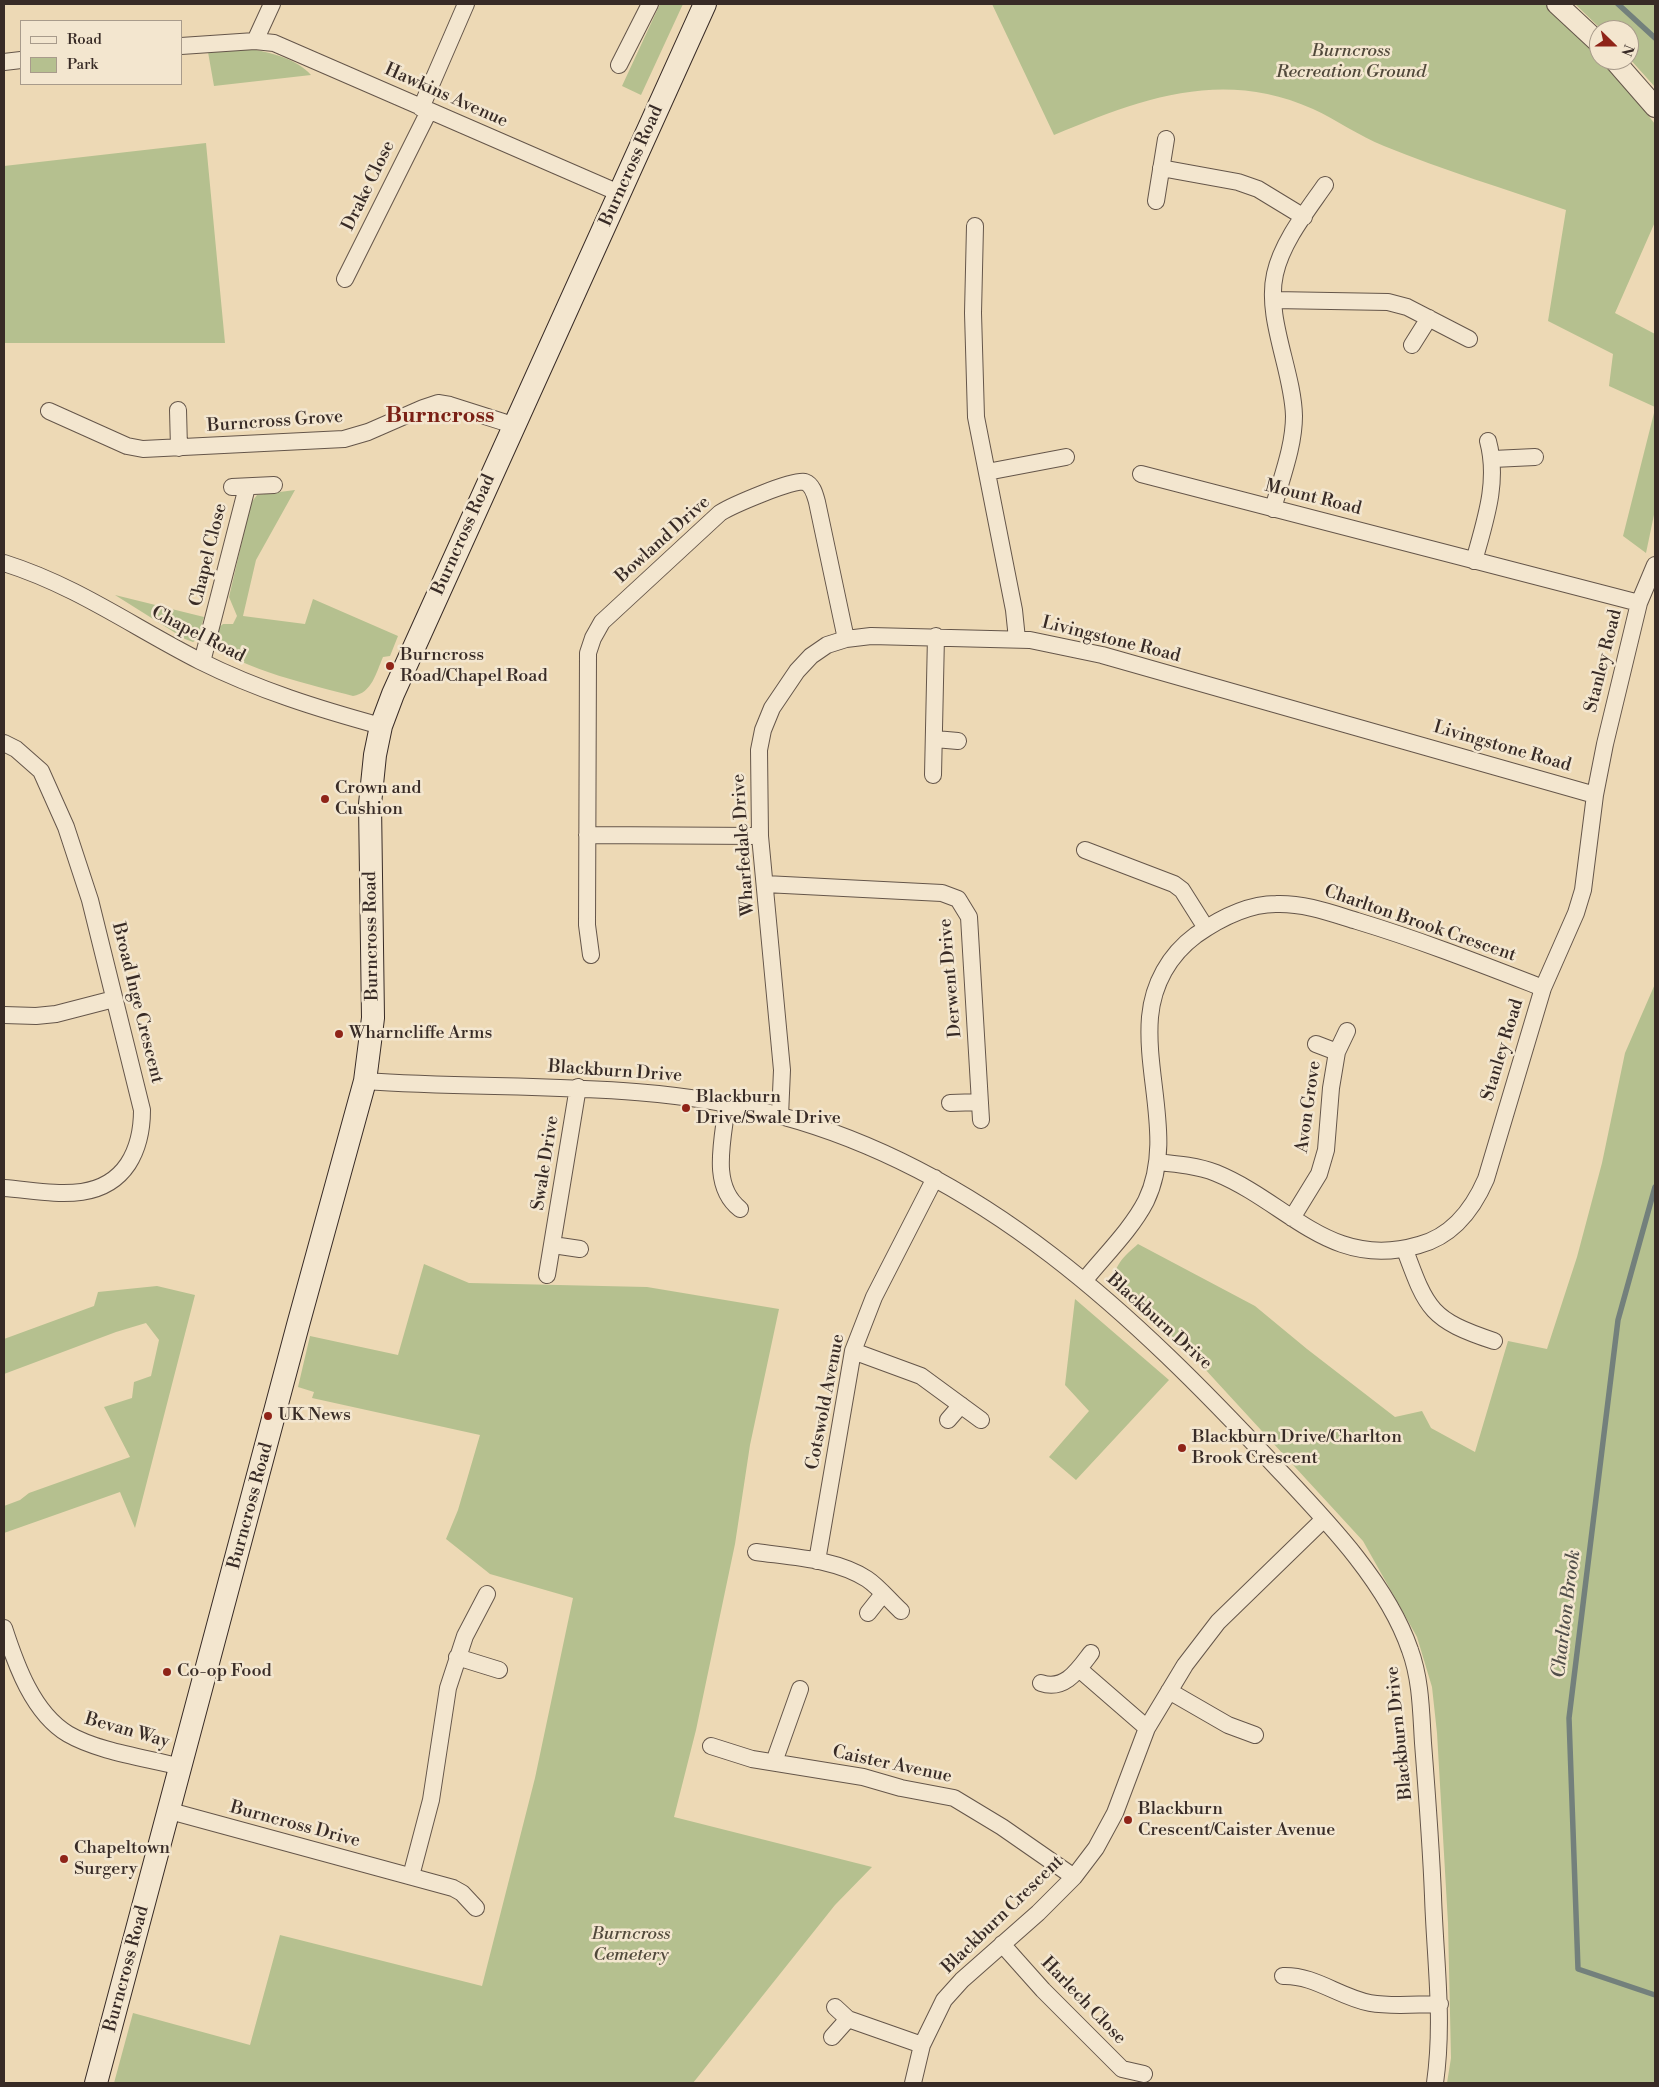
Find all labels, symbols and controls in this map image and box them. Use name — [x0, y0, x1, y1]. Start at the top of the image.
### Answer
legend — [20, 20, 182, 85]
north arrow — [1589, 20, 1639, 70]
text: Road — [67, 30, 102, 49]
park label: Burncross Recreation Ground — [1276, 41, 1426, 84]
text: N — [1617, 42, 1637, 59]
text: Park — [67, 55, 98, 74]
street label: Hawkins Avenue — [381, 59, 511, 133]
street label: Burncross Road — [596, 102, 668, 230]
street label: Drake Close — [338, 137, 400, 235]
district label: Burncross — [386, 404, 494, 430]
street label: Burncross Grove — [206, 406, 344, 438]
street label: Burncross Road — [428, 471, 500, 599]
street label: Mount Road — [1262, 476, 1364, 520]
street label: Bowland Drive — [611, 492, 715, 588]
street label: Chapel Close — [186, 501, 232, 609]
street label: Chapel Road — [147, 602, 249, 668]
street label: Stanley Road — [1581, 607, 1627, 715]
street label: Livingstone Road — [1039, 612, 1183, 668]
place label: Burncross Road/Chapel Road — [400, 645, 548, 688]
marker: Burncross Road/Chapel Road — [384, 660, 396, 672]
street label: Livingstone Road — [1431, 717, 1573, 777]
street label: Wharfedale Drive — [728, 773, 760, 917]
place label: Crown and Cushion — [335, 778, 422, 821]
marker: Crown and Cushion — [319, 793, 331, 805]
street label: Burncross Road — [360, 871, 384, 1001]
street label: Charlton Brook Crescent — [1321, 881, 1519, 967]
street label: Derwent Drive — [935, 917, 967, 1039]
street label: Broad Inge Crescent — [107, 920, 167, 1086]
street label: Stanley Road — [1477, 996, 1529, 1104]
place label: Wharncliffe Arms — [349, 1023, 492, 1045]
marker: Wharncliffe Arms — [333, 1028, 345, 1040]
street label: Blackburn Drive — [547, 1057, 683, 1087]
street label: Avon Grove — [1292, 1059, 1326, 1155]
place label: Blackburn Drive/Swale Drive — [696, 1087, 841, 1130]
marker: Blackburn Drive/Swale Drive — [680, 1102, 692, 1114]
street label: Swale Drive — [528, 1114, 564, 1212]
street label: Blackburn Drive — [1102, 1269, 1216, 1375]
street label: Cotswold Avenue — [802, 1332, 850, 1472]
place label: UK News — [278, 1405, 351, 1427]
marker: UK News — [262, 1410, 274, 1422]
place label: Blackburn Drive/Charlton Brook Crescent — [1192, 1427, 1402, 1470]
street label: Burncross Road — [224, 1441, 278, 1571]
marker: Blackburn Drive/Charlton Brook Crescent — [1176, 1442, 1188, 1454]
water label: Charlton Brook — [1548, 1549, 1586, 1679]
place label: Co-op Food — [177, 1661, 272, 1683]
street label: Blackburn Drive — [1382, 1665, 1418, 1801]
marker: Co-op Food — [161, 1666, 173, 1678]
street label: Bevan Way — [82, 1709, 172, 1753]
street label: Caister Avenue — [830, 1742, 954, 1788]
street label: Burncross Drive — [228, 1797, 362, 1853]
place label: Blackburn Crescent/Caister Avenue — [1138, 1799, 1335, 1842]
marker: Blackburn Crescent/Caister Avenue — [1122, 1814, 1134, 1826]
place label: Chapeltown Surgery — [74, 1838, 170, 1880]
street label: Blackburn Crescent — [938, 1851, 1068, 1979]
marker: Chapeltown Surgery — [58, 1853, 70, 1865]
street label: Burncross Road — [100, 1904, 154, 2034]
park label: Burncross Cemetery — [592, 1924, 670, 1966]
street label: Harlech Close — [1036, 1953, 1130, 2049]

